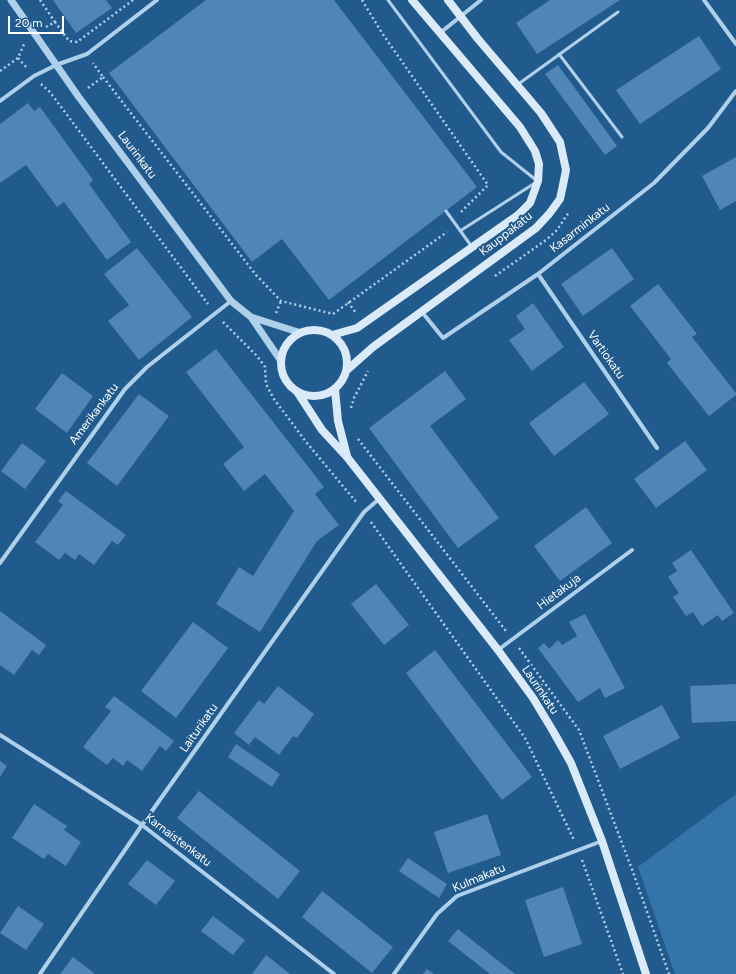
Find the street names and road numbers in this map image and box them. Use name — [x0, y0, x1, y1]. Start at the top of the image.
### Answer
street label: Laurinkatu — [115, 128, 159, 182]
street label: Kasarminkatu — [547, 200, 613, 256]
street label: Kauppakatu — [477, 209, 535, 259]
street label: Vartiokatu — [584, 328, 628, 382]
street label: Amerikankatu — [66, 380, 122, 448]
street label: Hietakuja — [534, 571, 584, 613]
street label: Laurinkatu — [518, 663, 562, 717]
street label: Laiturikatu — [177, 701, 221, 755]
street label: Karnaistenkatu — [142, 810, 214, 870]
street label: Kulmakatu — [450, 860, 508, 896]

